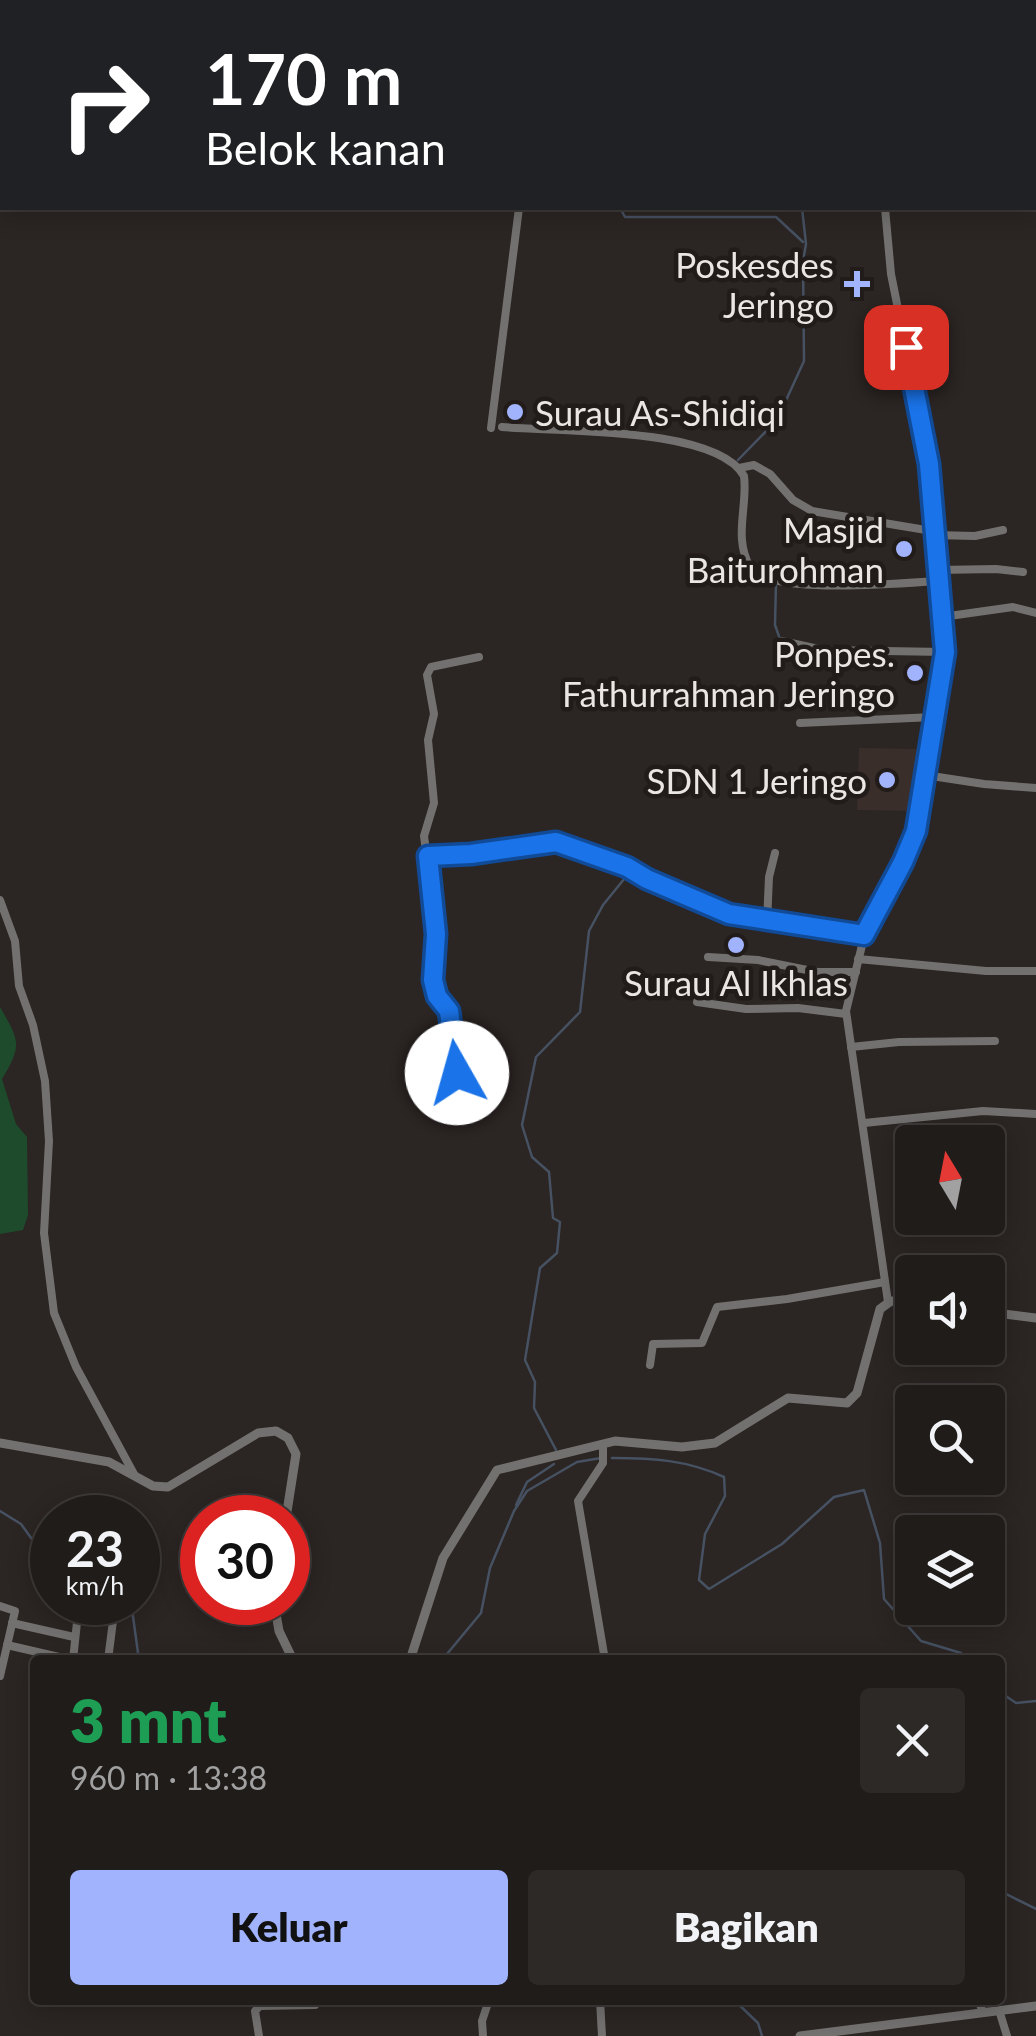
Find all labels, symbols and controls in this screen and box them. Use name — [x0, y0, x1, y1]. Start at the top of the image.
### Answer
text: 170 m — [205, 36, 402, 120]
icon: right — [40, 40, 170, 170]
text: Belok kanan — [205, 121, 446, 175]
place label: Poskesdes Jeringo — [675, 243, 834, 325]
marker: Poskesdes Jeringo — [844, 271, 870, 297]
pin — [864, 305, 949, 390]
icon: arrive — [879, 320, 934, 375]
place label: Surau As-Shidiqi — [535, 391, 785, 433]
marker: Surau As-Shidiqi — [504, 401, 526, 423]
place label: Masjid Baiturohman — [687, 508, 884, 590]
marker: Masjid Baiturohman — [893, 538, 915, 560]
place label: Ponpes. Fathurrahman Jeringo — [562, 632, 895, 714]
marker: Ponpes. Fathurrahman Jeringo — [904, 662, 926, 684]
place label: SDN 1 Jeringo — [646, 759, 867, 801]
marker: SDN 1 Jeringo — [876, 769, 898, 791]
marker: Surau Al Ikhlas — [725, 934, 747, 956]
place label: Surau Al Ikhlas — [624, 961, 848, 1003]
position arrow — [405, 1021, 509, 1125]
north arrow — [895, 1125, 1005, 1235]
map controls — [895, 1125, 1005, 1625]
button: sound — [895, 1255, 1005, 1365]
button: search — [895, 1385, 1005, 1495]
speed limit sign: 30 — [180, 1495, 310, 1625]
button: layers — [895, 1515, 1005, 1625]
text: 23 — [66, 1518, 124, 1578]
text: km/h — [66, 1570, 124, 1600]
text: 3 mnt — [70, 1684, 227, 1756]
button: close — [860, 1688, 965, 1793]
text: 960 m · 13:38 — [70, 1758, 267, 1797]
button: Keluar — [70, 1870, 508, 1985]
button: Bagikan — [528, 1870, 965, 1985]

